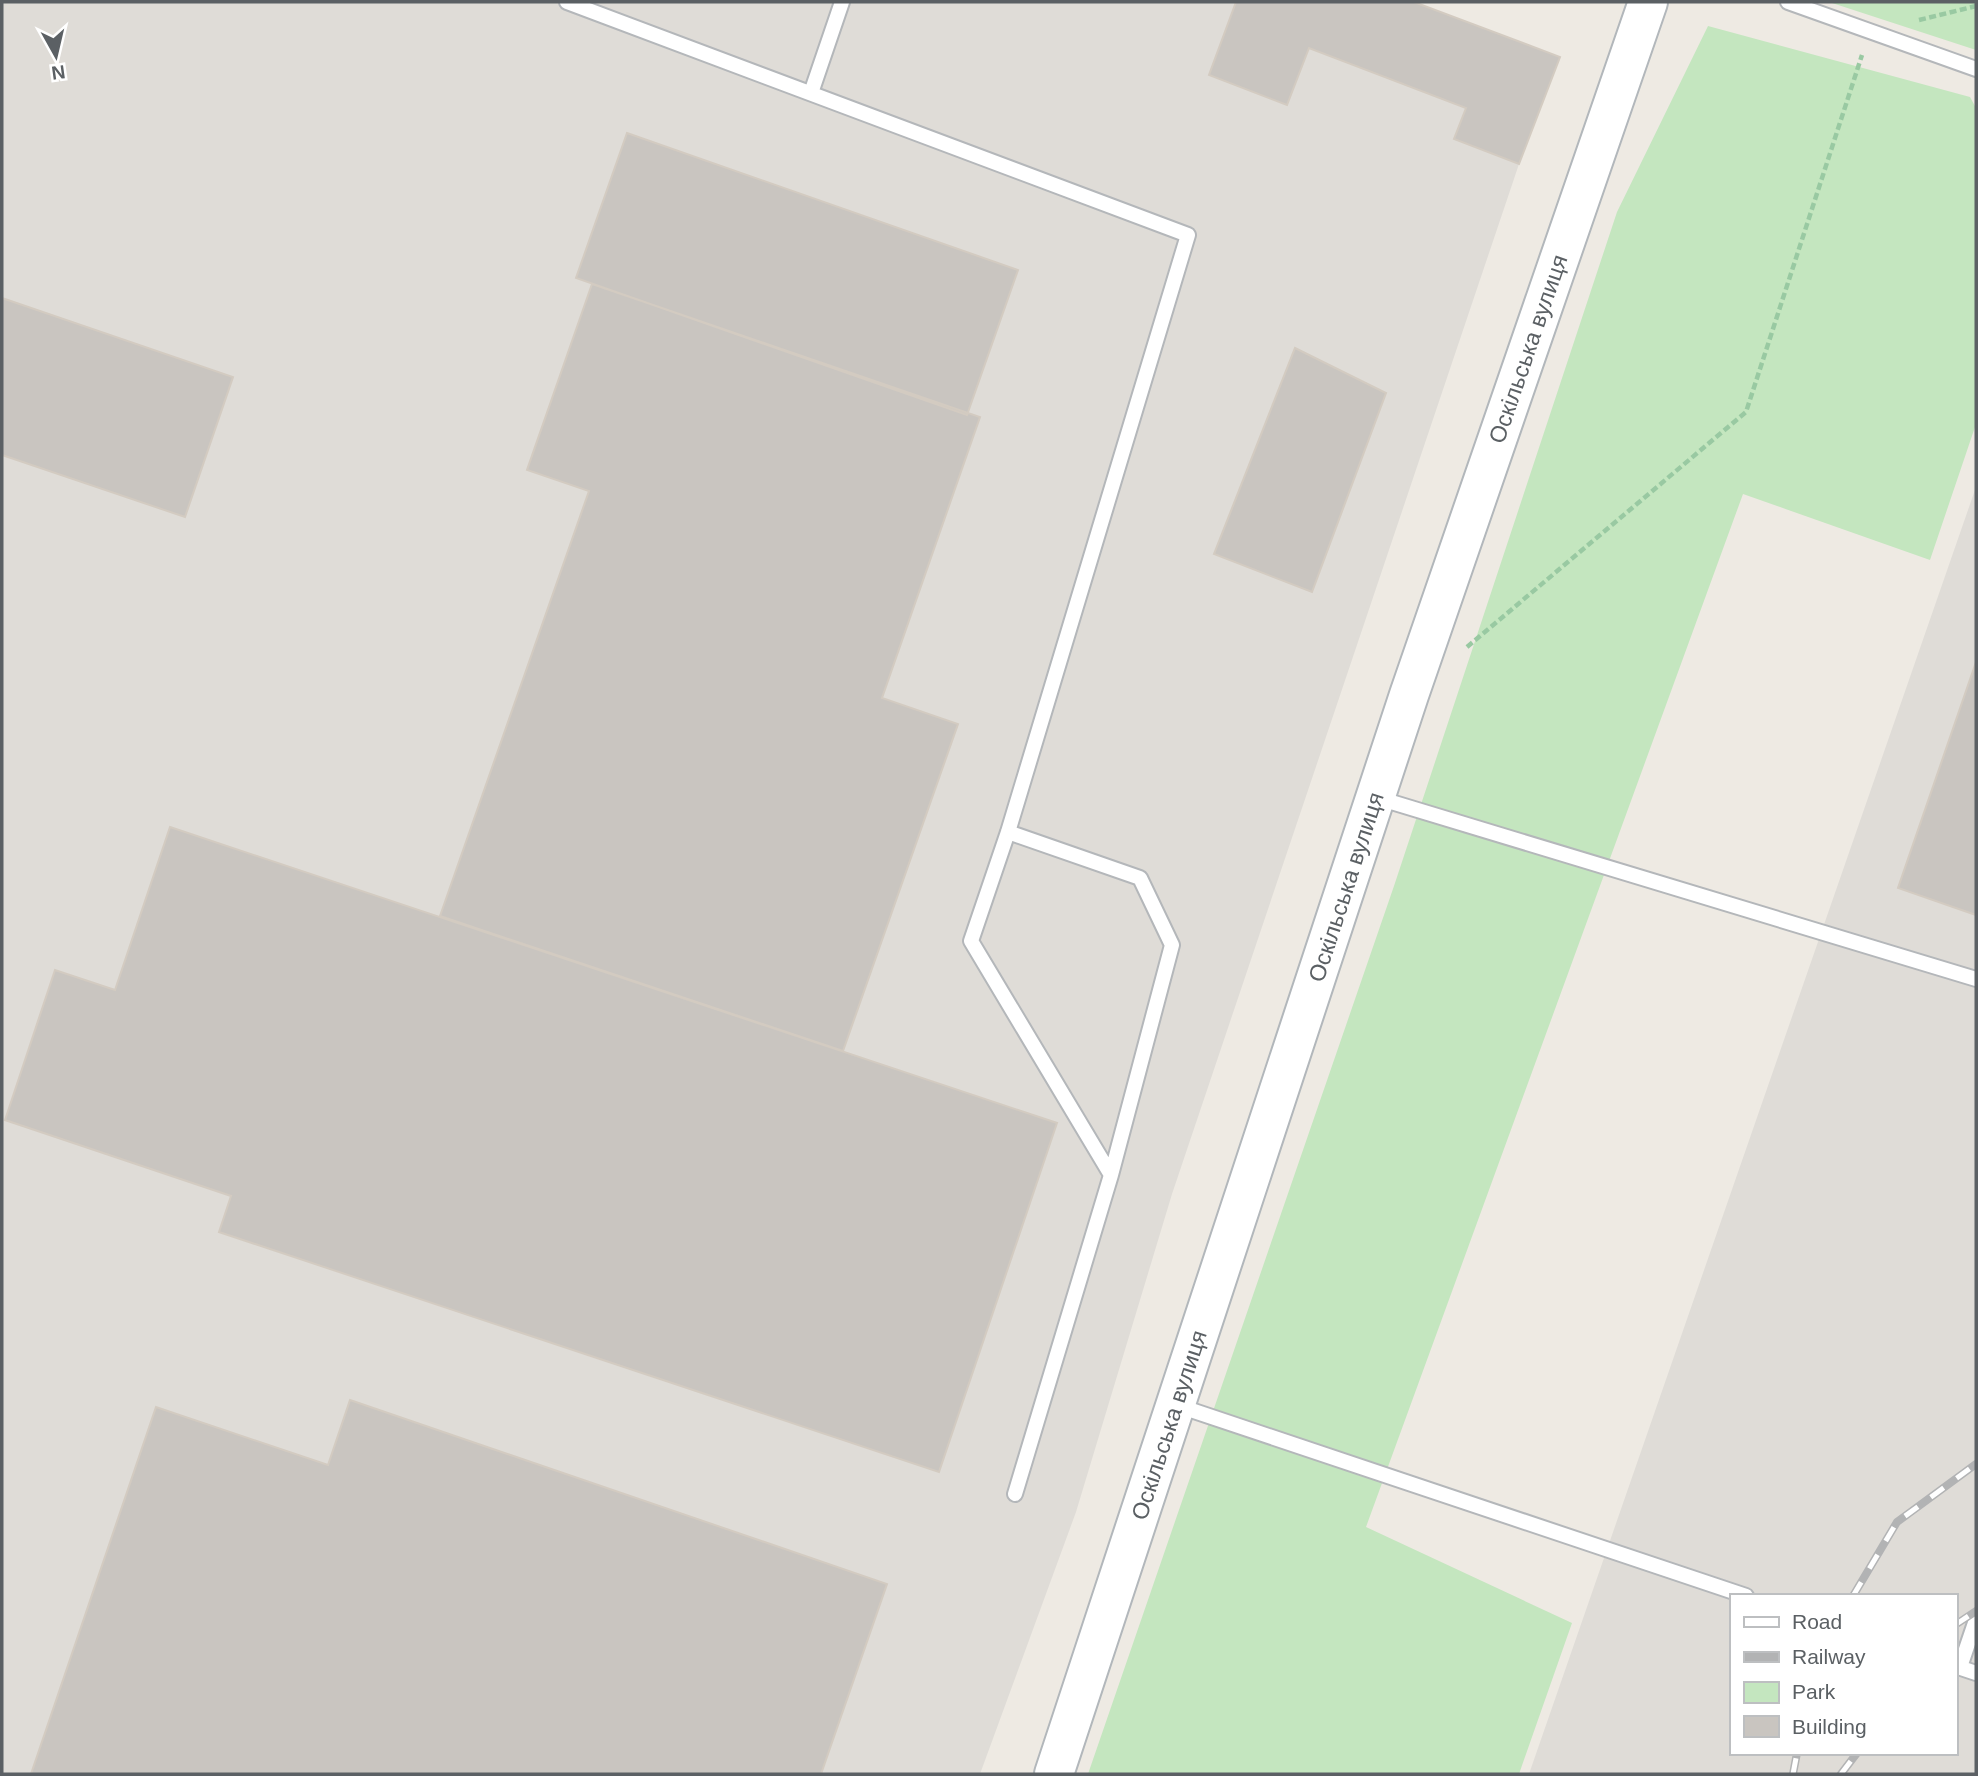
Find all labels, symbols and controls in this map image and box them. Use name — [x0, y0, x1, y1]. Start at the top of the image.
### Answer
north arrow — [21, 21, 91, 91]
text: N — [50, 61, 67, 84]
street label: Оскільська вулиця — [1484, 251, 1572, 447]
street label: Оскільська вулиця — [1303, 789, 1389, 985]
street label: Оскільська вулиця — [1126, 1327, 1212, 1523]
legend — [1730, 1594, 1957, 1755]
text: Road — [1792, 1610, 1842, 1633]
text: Railway — [1792, 1645, 1866, 1668]
text: Park — [1792, 1680, 1836, 1703]
text: Building — [1792, 1715, 1867, 1738]

